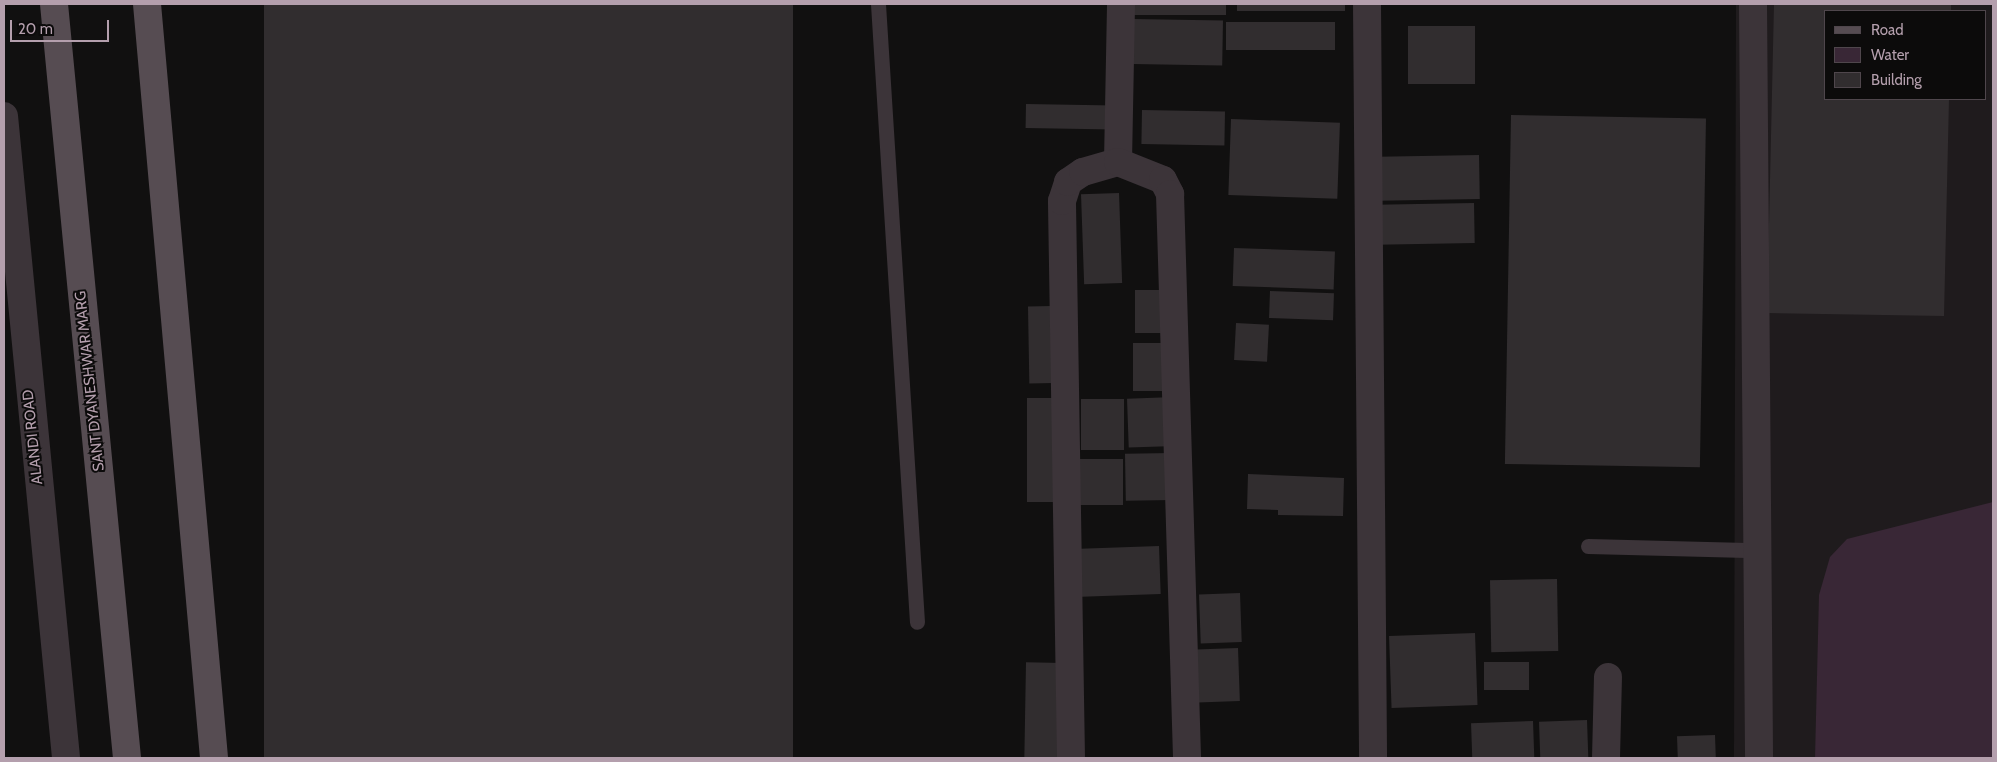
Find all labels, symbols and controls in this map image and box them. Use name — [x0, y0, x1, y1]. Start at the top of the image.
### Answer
scale bar — [12, 10, 111, 42]
legend — [1824, 10, 1987, 100]
text: 20 m — [18, 20, 53, 38]
text: Road — [1871, 21, 1904, 39]
text: Water — [1871, 46, 1909, 64]
text: Building — [1871, 71, 1922, 89]
street label: SANT DYANESHWAR MARG — [72, 290, 108, 472]
street label: ALANDI ROAD — [19, 389, 47, 485]

